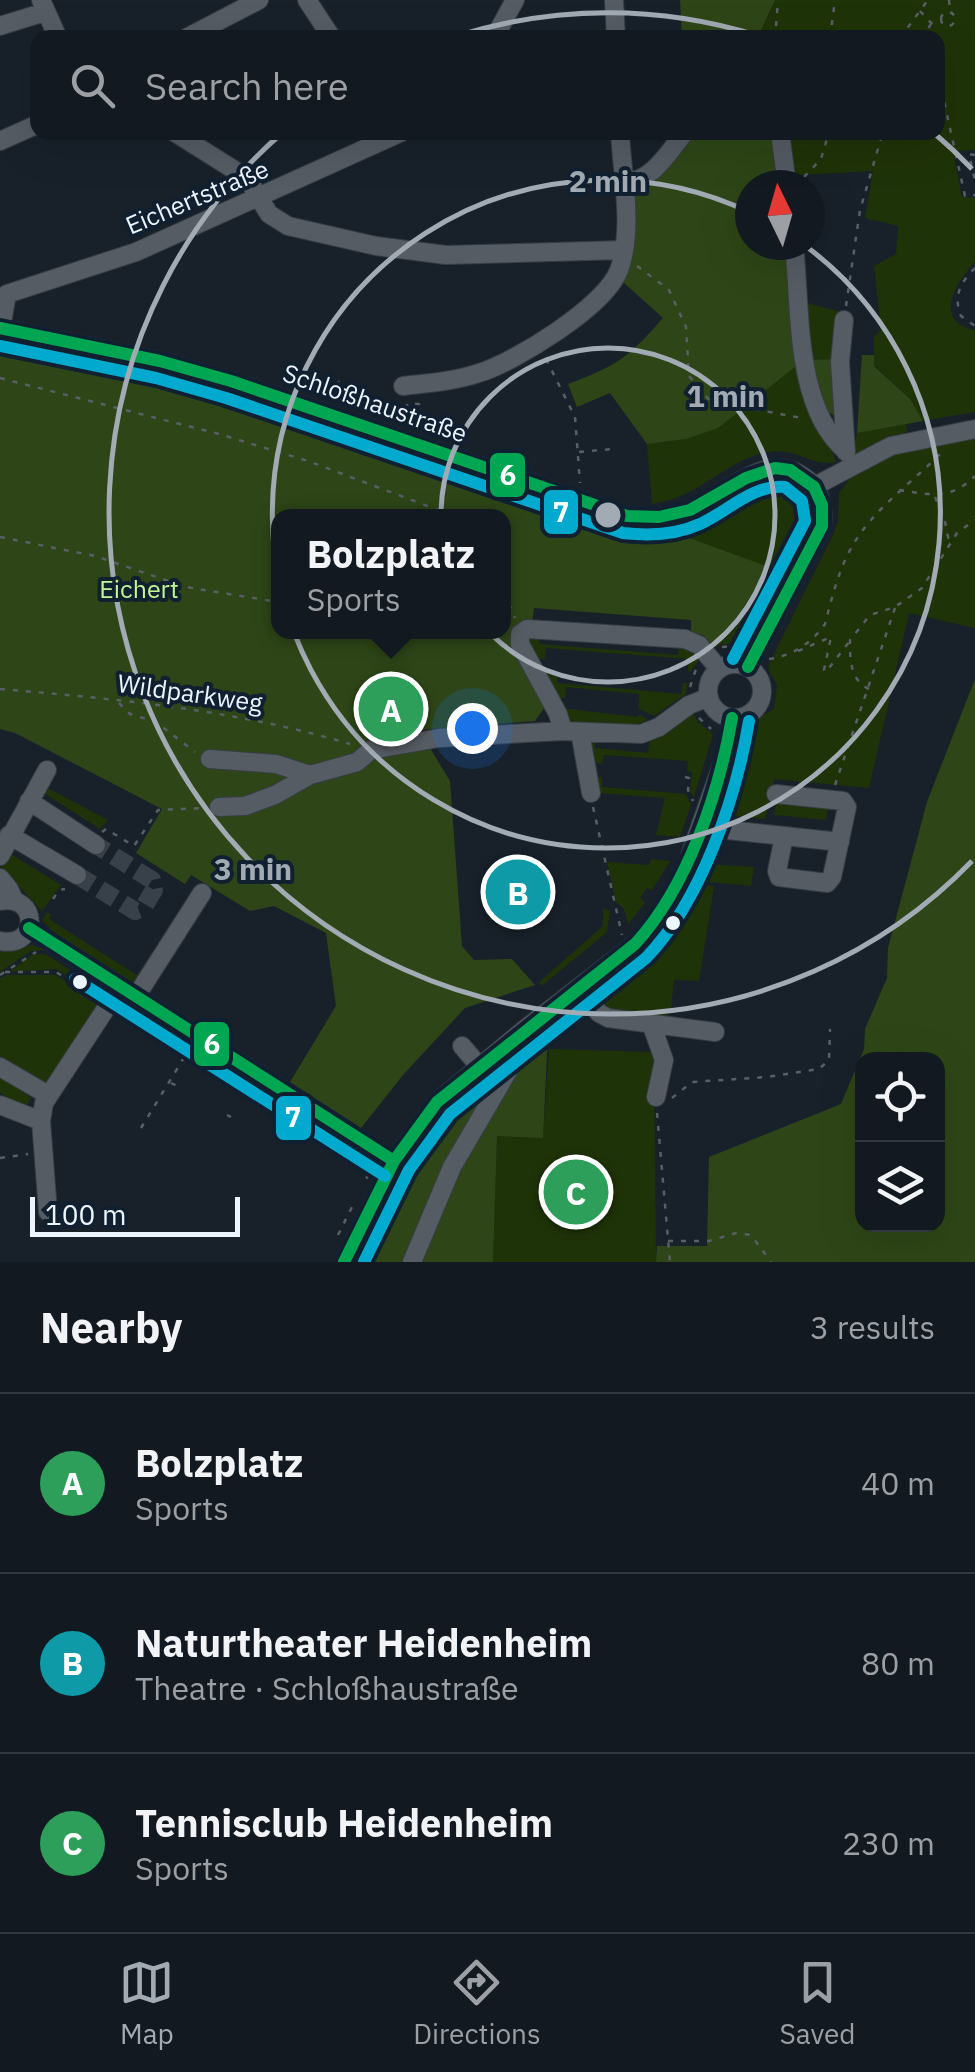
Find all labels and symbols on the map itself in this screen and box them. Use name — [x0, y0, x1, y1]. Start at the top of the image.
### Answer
street label: Eichertstraße — [120, 152, 273, 241]
text: 2 min — [569, 161, 647, 200]
north arrow — [735, 170, 825, 260]
street label: Schloßhaustraße — [279, 356, 472, 449]
text: 1 min — [687, 376, 765, 415]
line badge: 6 — [488, 451, 527, 499]
text: 6 — [500, 456, 516, 493]
line badge: 7 — [542, 488, 580, 536]
text: 7 — [553, 493, 569, 530]
centre of rings — [590, 497, 626, 533]
park label: Eichert — [99, 572, 179, 605]
street label: Wildparkweg — [115, 666, 265, 719]
pin: A — [358, 672, 424, 746]
your location — [447, 703, 498, 754]
text: 3 min — [214, 849, 292, 888]
pin: B — [486, 854, 550, 930]
unlabelled marker — [663, 913, 683, 933]
unlabelled marker — [70, 972, 90, 992]
line badge: 6 — [192, 1020, 231, 1068]
text: 6 — [204, 1025, 220, 1062]
line badge: 7 — [274, 1094, 313, 1142]
text: 7 — [285, 1098, 301, 1135]
pin: C — [544, 1154, 608, 1230]
scale bar — [30, 1192, 240, 1236]

